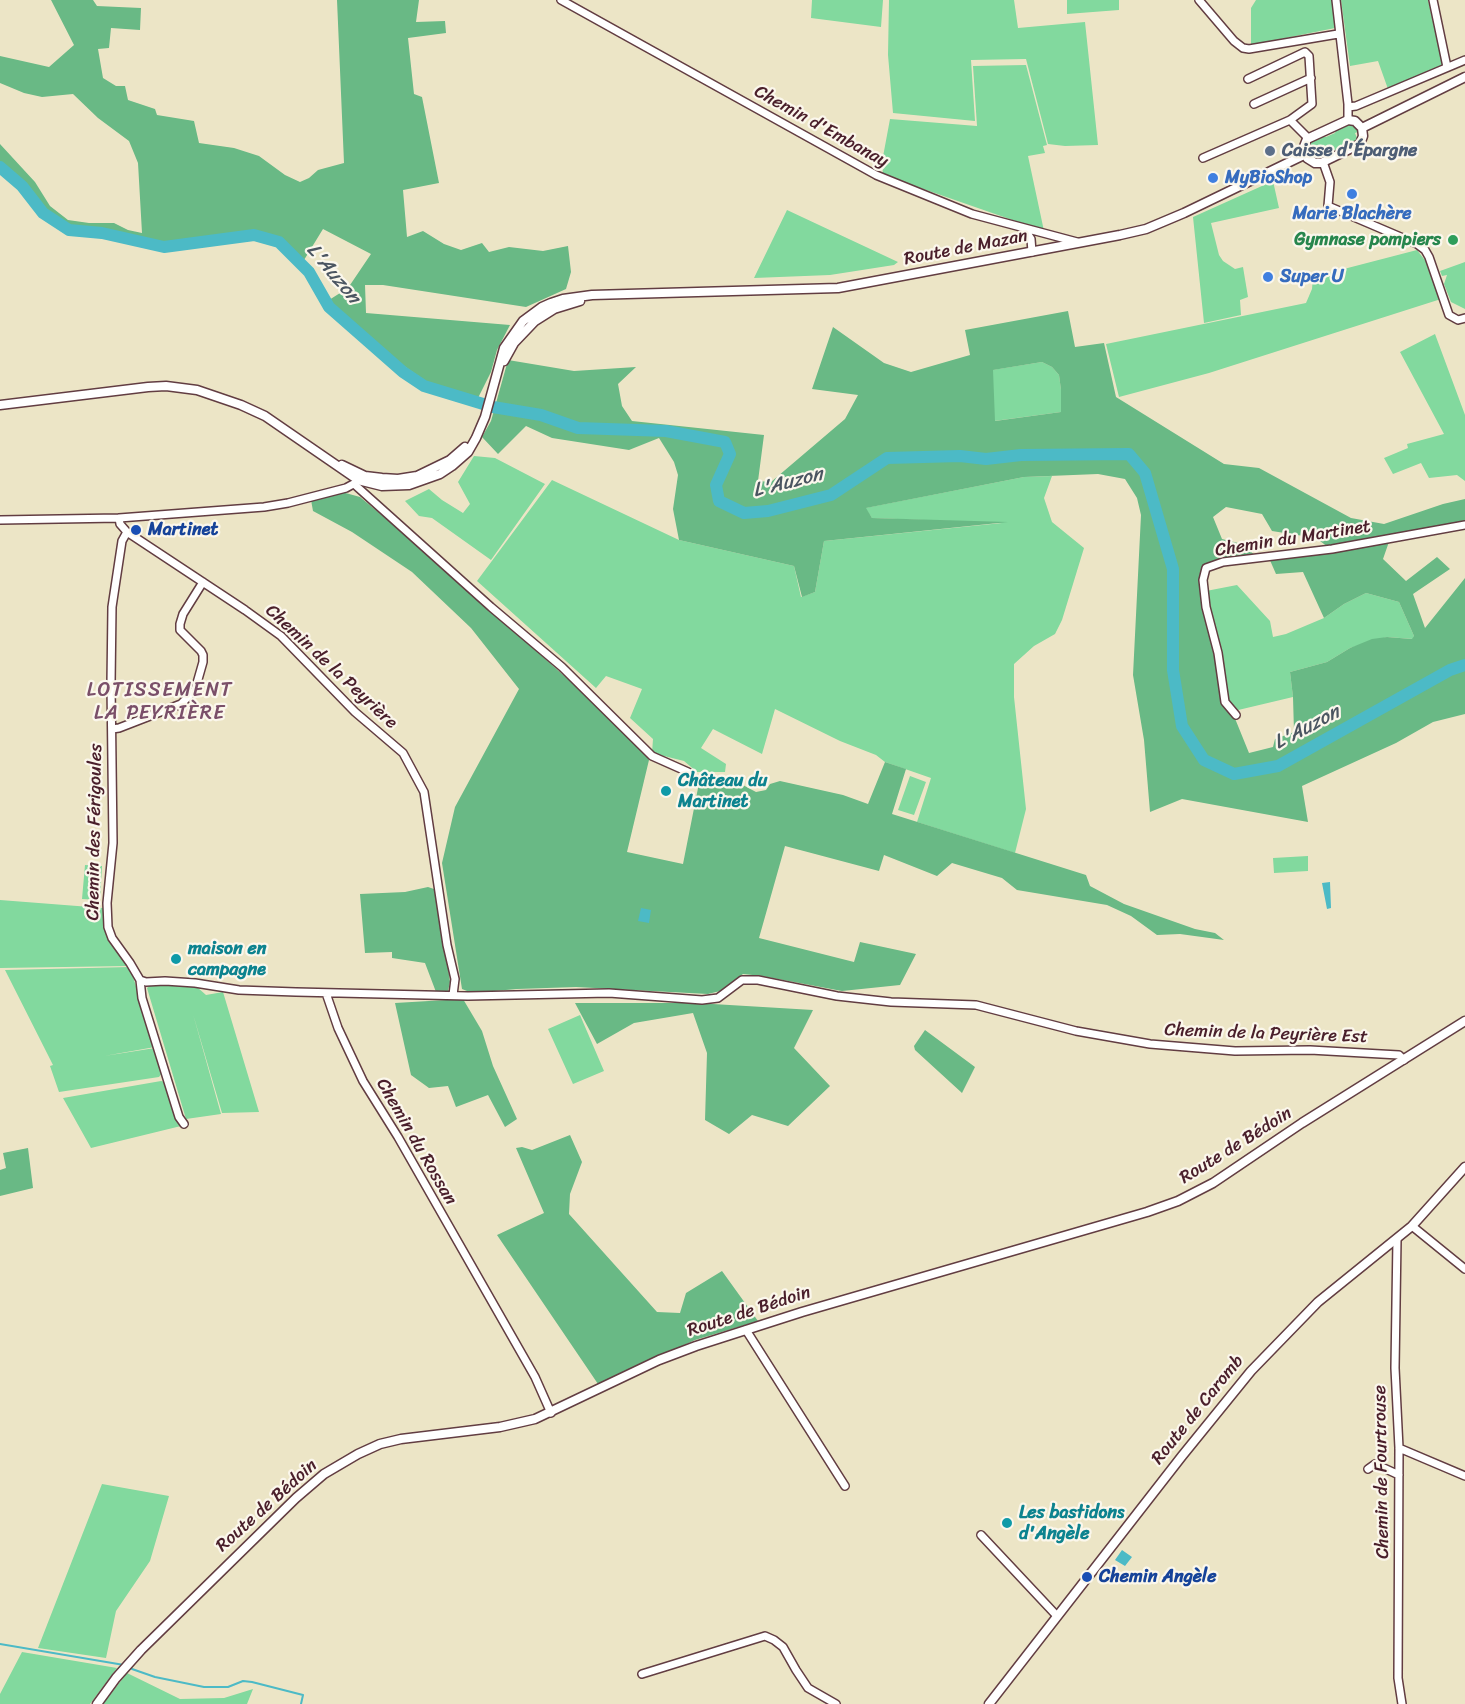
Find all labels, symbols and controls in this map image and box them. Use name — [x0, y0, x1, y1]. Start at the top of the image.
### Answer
street label: Chemin d'Embanay — [750, 81, 892, 173]
place label: Caisse d'Épargne — [1282, 140, 1417, 162]
marker: Caisse d'Épargne — [1263, 144, 1277, 158]
place label: MyBioShop — [1225, 167, 1312, 189]
marker: MyBioShop — [1206, 171, 1220, 185]
marker: Marie Blachère — [1345, 187, 1359, 201]
place label: Marie Blachère — [1292, 203, 1412, 225]
street label: Route de Mazan — [902, 225, 1030, 271]
place label: Gymnase pompiers — [1294, 229, 1441, 251]
marker: Gymnase pompiers — [1446, 233, 1460, 247]
water label: L'Auzon — [301, 239, 365, 309]
place label: Super U — [1280, 266, 1344, 288]
marker: Super U — [1261, 270, 1275, 284]
water label: L'Auzon — [751, 463, 825, 503]
street label: Chemin du Martinet — [1214, 516, 1372, 562]
place label: Martinet — [148, 519, 218, 541]
marker: Martinet — [129, 523, 143, 537]
street label: Chemin de la Peyrière — [261, 600, 401, 734]
district label: LOTISSEMENT LA PEYRIÈRE — [88, 679, 232, 726]
water label: L'Auzon — [1270, 701, 1344, 755]
street label: Chemin des Férigoules — [83, 743, 107, 921]
place label: Château du Martinet — [678, 770, 767, 812]
marker: Château du Martinet — [659, 784, 673, 798]
place label: maison en campagne — [188, 938, 266, 980]
marker: maison en campagne — [169, 952, 183, 966]
street label: Chemin de la Peyrière Est — [1164, 1020, 1368, 1048]
street label: Chemin du Rossan — [371, 1075, 461, 1209]
street label: Route de Bédoin — [1176, 1103, 1296, 1189]
street label: Route de Bédoin — [685, 1282, 813, 1342]
street label: Route de Caromb — [1147, 1351, 1249, 1469]
street label: Chemin de Fourtrouse — [1370, 1385, 1394, 1559]
street label: Route de Bédoin — [212, 1455, 322, 1557]
place label: Les bastidons d'Angèle — [1019, 1502, 1124, 1544]
marker: Les bastidons d'Angèle — [1000, 1516, 1014, 1530]
place label: Chemin Angèle — [1099, 1566, 1216, 1588]
marker: Chemin Angèle — [1080, 1570, 1094, 1584]

